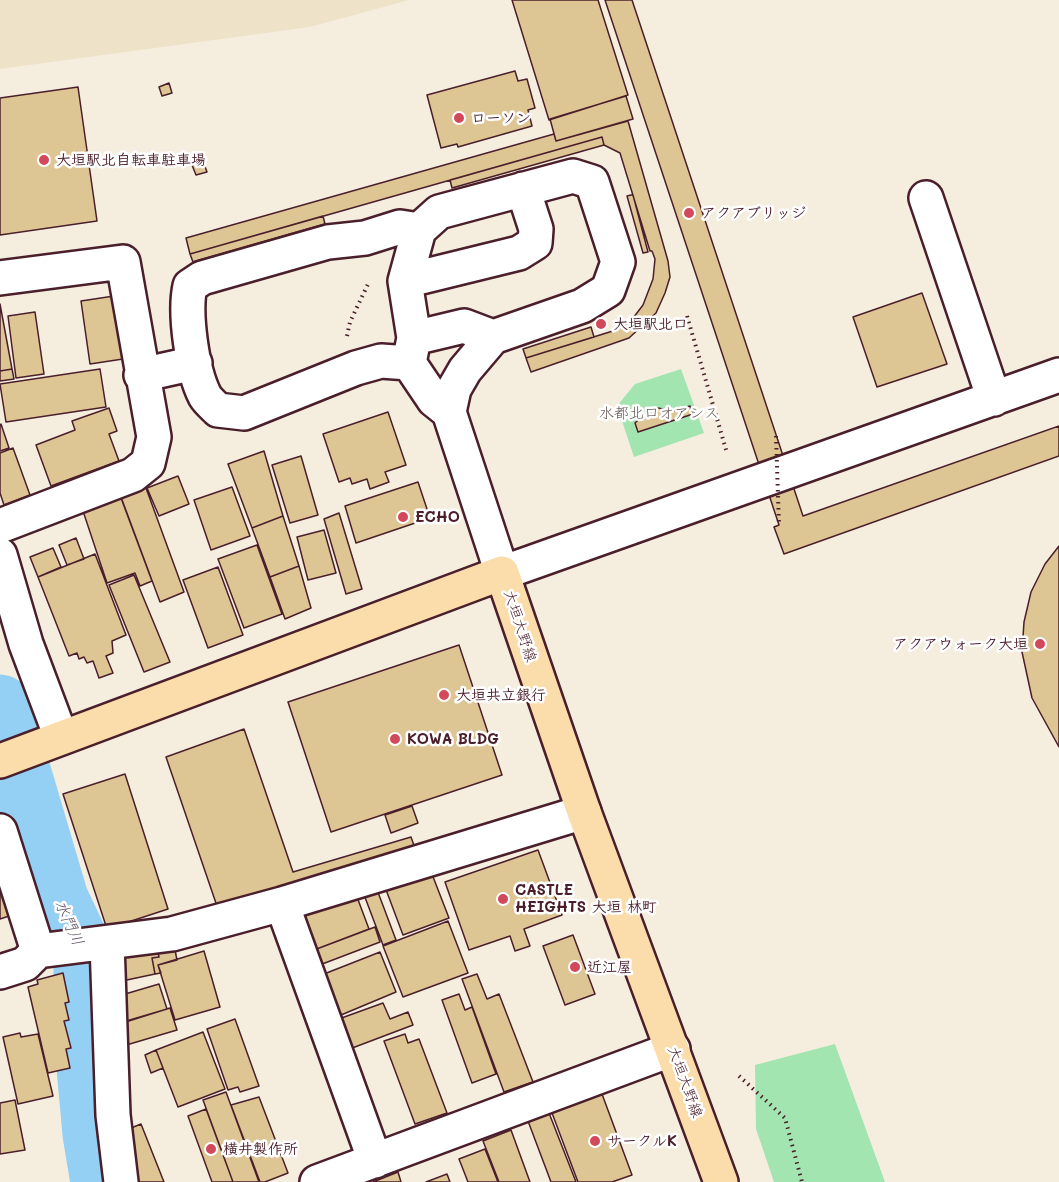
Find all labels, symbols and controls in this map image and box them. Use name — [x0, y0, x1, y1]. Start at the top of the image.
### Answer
place label: ローソン — [471, 109, 531, 127]
marker: ローソン — [452, 111, 466, 125]
place label: 大垣駅北自転車駐車場 — [56, 151, 206, 169]
marker: 大垣駅北自転車駐車場 — [37, 153, 51, 167]
place label: アクアブリッジ — [701, 204, 806, 222]
marker: アクアブリッジ — [682, 206, 696, 220]
place label: 大垣駅北口 — [613, 315, 688, 333]
marker: 大垣駅北口 — [594, 317, 608, 331]
park label: 水都北口オアシス — [599, 404, 719, 422]
place label: ECHO — [415, 508, 460, 526]
marker: ECHO — [396, 510, 410, 524]
street label: 大垣大野線 — [500, 588, 540, 664]
place label: アクアウォーク大垣 — [893, 635, 1028, 653]
marker: アクアウォーク大垣 — [1033, 637, 1047, 651]
place label: 大垣共立銀行 — [456, 686, 546, 704]
marker: 大垣共立銀行 — [437, 688, 451, 702]
place label: KOWA BLDG — [407, 730, 499, 748]
marker: KOWA BLDG — [388, 732, 402, 746]
place label: CASTLE HEIGHTS 大垣 林町 — [515, 881, 657, 916]
marker: CASTLE HEIGHTS 大垣 林町 — [496, 892, 510, 906]
water label: 水門川 — [50, 897, 88, 949]
place label: 近江屋 — [587, 958, 632, 976]
marker: 近江屋 — [568, 960, 582, 974]
street label: 大垣大野線 — [664, 1044, 706, 1120]
place label: サークルK — [607, 1132, 677, 1150]
marker: サークルK — [588, 1134, 602, 1148]
place label: 横井製作所 — [223, 1140, 298, 1158]
marker: 横井製作所 — [204, 1142, 218, 1156]

